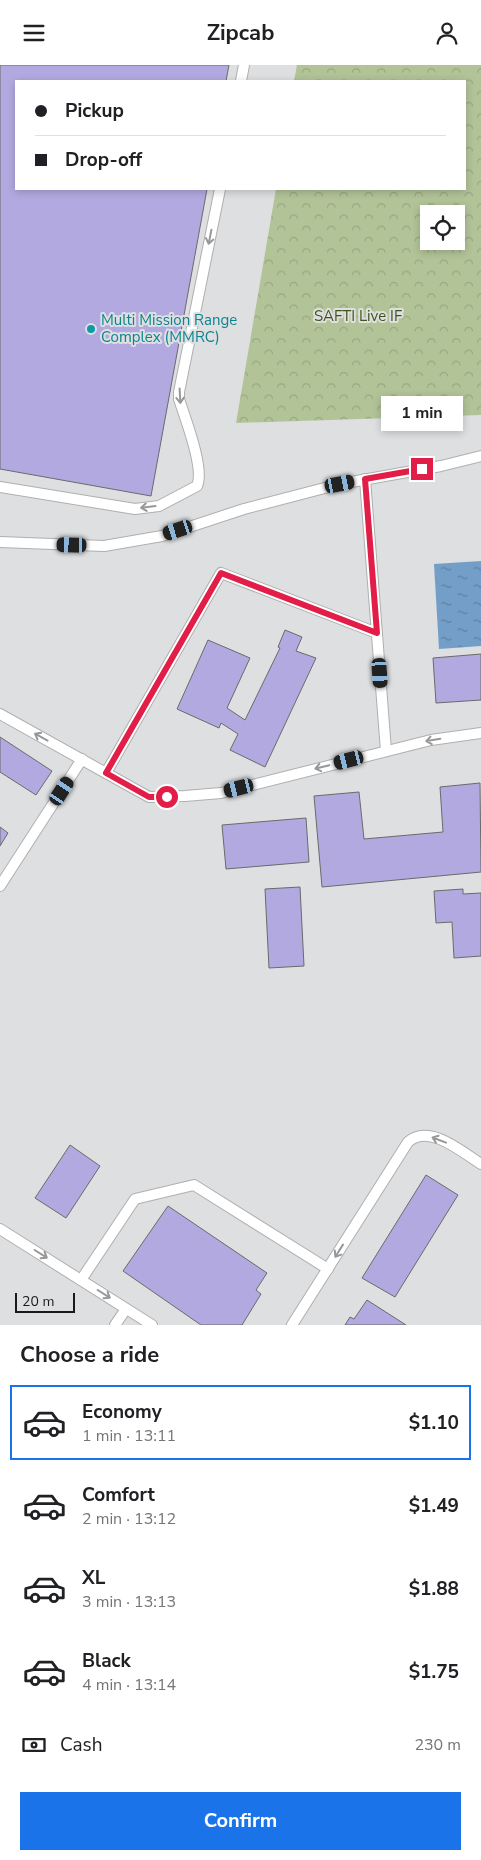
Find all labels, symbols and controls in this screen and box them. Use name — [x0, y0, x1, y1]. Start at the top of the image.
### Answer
text: Zipcab — [207, 18, 274, 48]
icon: menu — [20, 19, 48, 47]
icon: person — [433, 19, 461, 47]
text: Pickup — [65, 98, 124, 124]
text: Drop-off — [65, 147, 142, 173]
map controls — [420, 205, 465, 250]
button: locate — [420, 205, 465, 250]
one-way arrow — [205, 228, 214, 244]
park label: SAFTI Live IF — [314, 306, 402, 326]
place label: Multi Mission Range Complex (MMRC) — [101, 310, 237, 347]
marker: Multi Mission Range Complex (MMRC) — [85, 323, 97, 335]
one-way arrow — [176, 387, 185, 403]
callout: 1 min — [381, 397, 463, 431]
text: 1 min — [401, 402, 443, 424]
route end — [411, 458, 433, 480]
car — [323, 474, 356, 494]
one-way arrow — [140, 502, 156, 512]
car — [161, 518, 194, 542]
car — [56, 537, 87, 553]
car — [371, 658, 388, 688]
one-way arrow — [34, 731, 49, 741]
one-way arrow — [425, 736, 441, 745]
car — [332, 749, 365, 771]
one-way arrow — [314, 763, 330, 772]
car — [47, 774, 76, 808]
car — [222, 777, 255, 799]
route start — [156, 786, 178, 808]
one-way arrow — [432, 1135, 447, 1144]
one-way arrow — [334, 1243, 344, 1257]
one-way arrow — [33, 1250, 47, 1260]
scale bar — [15, 1290, 75, 1313]
one-way arrow — [96, 1290, 110, 1300]
text: 20 m — [22, 1292, 54, 1311]
text: Choose a ride — [20, 1340, 159, 1370]
text: Economy — [82, 1399, 162, 1425]
icon: car — [22, 1400, 67, 1445]
text: $1.10 — [409, 1410, 459, 1436]
text: 1 min · 13:11 — [82, 1425, 176, 1447]
text: Comfort — [82, 1482, 155, 1508]
icon: car — [22, 1483, 67, 1528]
text: $1.49 — [409, 1493, 459, 1519]
text: 2 min · 13:12 — [82, 1508, 176, 1530]
text: XL — [82, 1565, 105, 1591]
icon: car — [22, 1566, 67, 1611]
text: $1.88 — [409, 1576, 459, 1602]
text: 3 min · 13:13 — [82, 1591, 176, 1613]
text: Black — [82, 1648, 131, 1674]
icon: car — [22, 1649, 67, 1694]
text: $1.75 — [409, 1659, 459, 1685]
text: 4 min · 13:14 — [82, 1674, 176, 1696]
icon: cash — [20, 1731, 48, 1759]
text: Cash — [60, 1732, 102, 1758]
text: 230 m — [414, 1734, 461, 1756]
button: Confirm — [20, 1792, 461, 1850]

